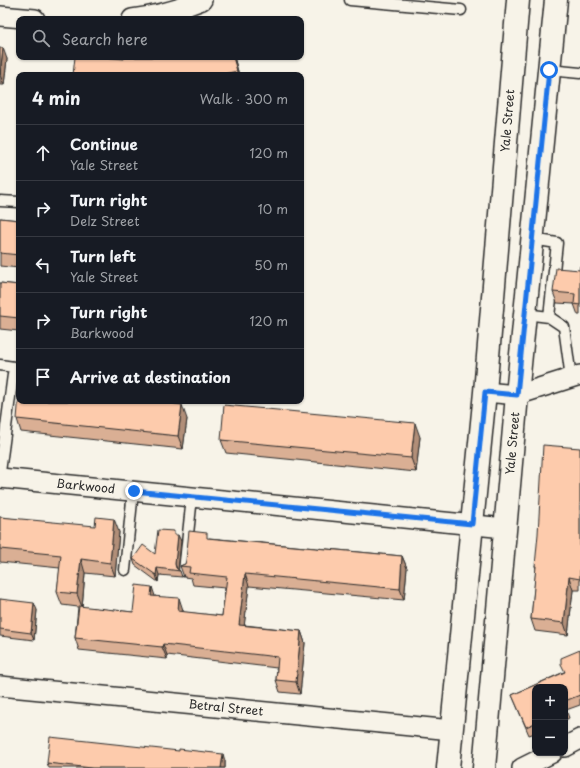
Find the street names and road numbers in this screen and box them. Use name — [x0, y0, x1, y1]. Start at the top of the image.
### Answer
street label: Yale Street — [495, 88, 518, 153]
street label: Yale Street — [500, 411, 523, 475]
street label: Barkwood — [55, 474, 116, 497]
street label: Betral Street — [188, 694, 264, 720]

